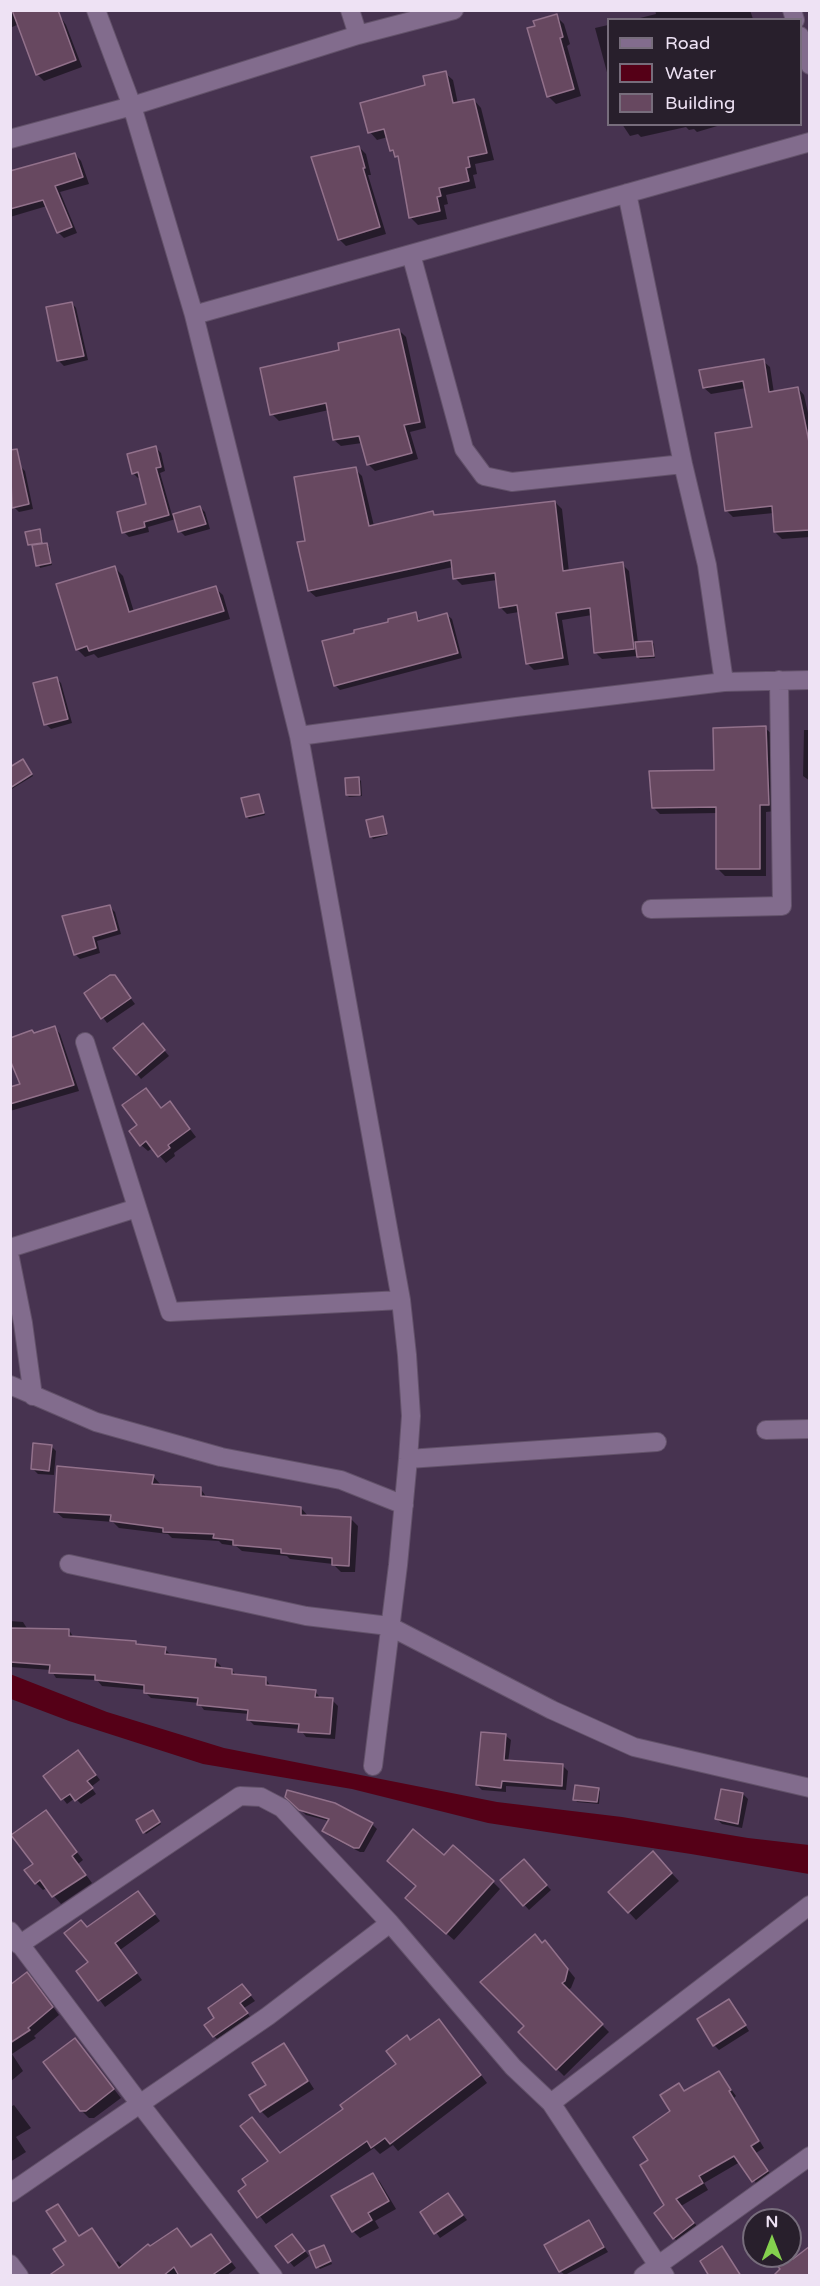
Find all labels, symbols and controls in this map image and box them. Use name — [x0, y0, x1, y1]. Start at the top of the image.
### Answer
legend — [607, 18, 802, 126]
text: Road — [665, 32, 710, 54]
text: Water — [665, 62, 716, 84]
text: Building — [665, 92, 735, 114]
north arrow — [742, 2208, 802, 2268]
text: N — [766, 2212, 778, 2232]

